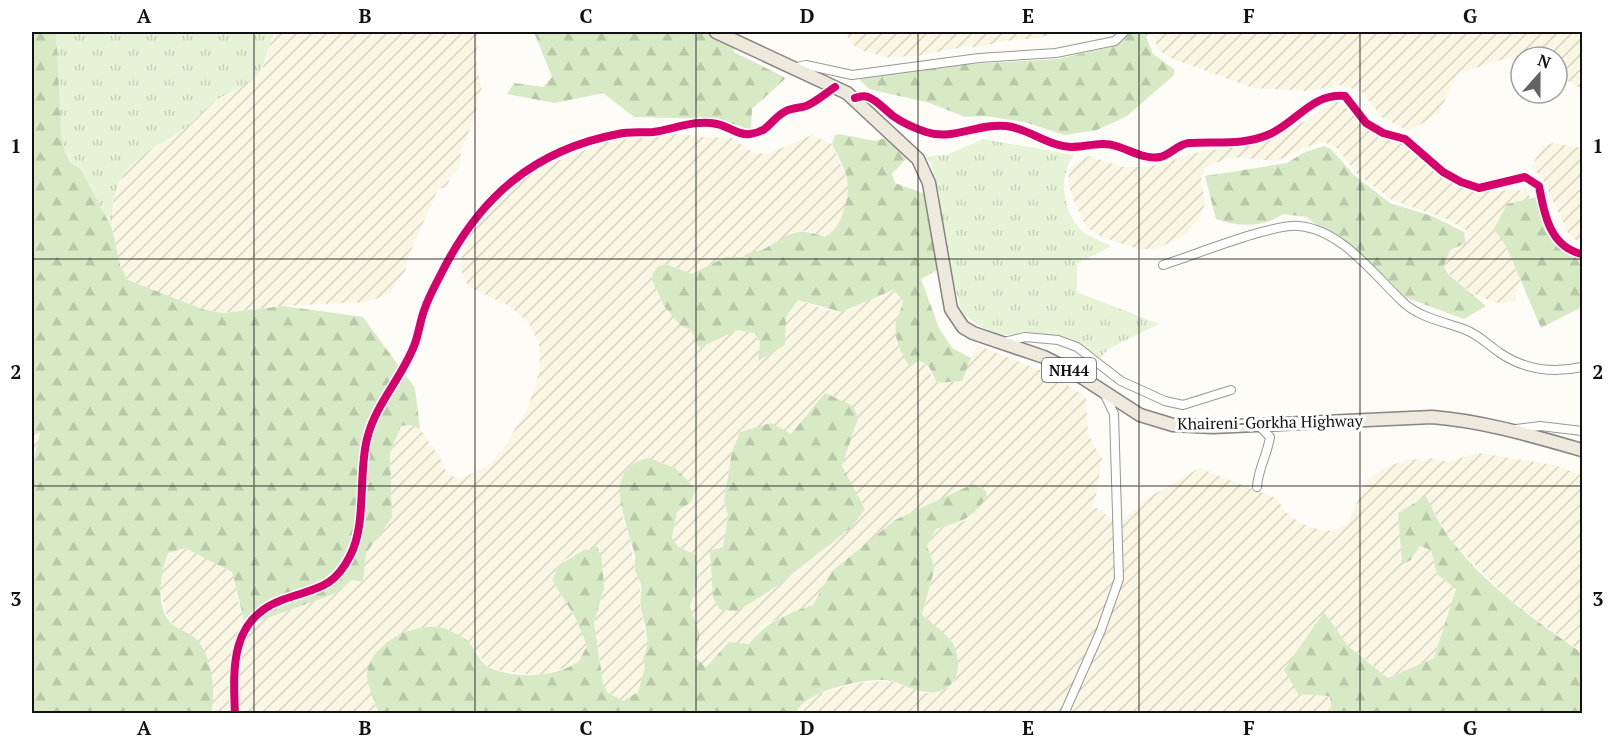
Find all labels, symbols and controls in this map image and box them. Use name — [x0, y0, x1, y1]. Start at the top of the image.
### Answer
text: A — [137, 2, 152, 29]
text: B — [359, 2, 372, 29]
text: C — [579, 2, 593, 29]
text: D — [800, 2, 814, 29]
text: E — [1022, 2, 1034, 29]
text: F — [1243, 2, 1255, 29]
text: G — [1463, 2, 1477, 29]
north arrow — [1509, 45, 1569, 105]
text: N — [1535, 49, 1554, 73]
text: 1 — [10, 132, 22, 159]
text: 1 — [1592, 132, 1604, 159]
text: 2 — [10, 358, 22, 385]
road number: NH44 — [1042, 358, 1096, 382]
text: 2 — [1592, 358, 1604, 385]
street label: Khaireni-Gorkha Highway — [1177, 409, 1364, 435]
text: 3 — [10, 585, 22, 612]
text: 3 — [1592, 585, 1604, 612]
text: A — [137, 714, 152, 741]
text: B — [359, 714, 372, 741]
text: C — [579, 714, 593, 741]
text: D — [800, 714, 814, 741]
text: E — [1022, 714, 1034, 741]
text: F — [1243, 714, 1255, 741]
text: G — [1463, 714, 1477, 741]

